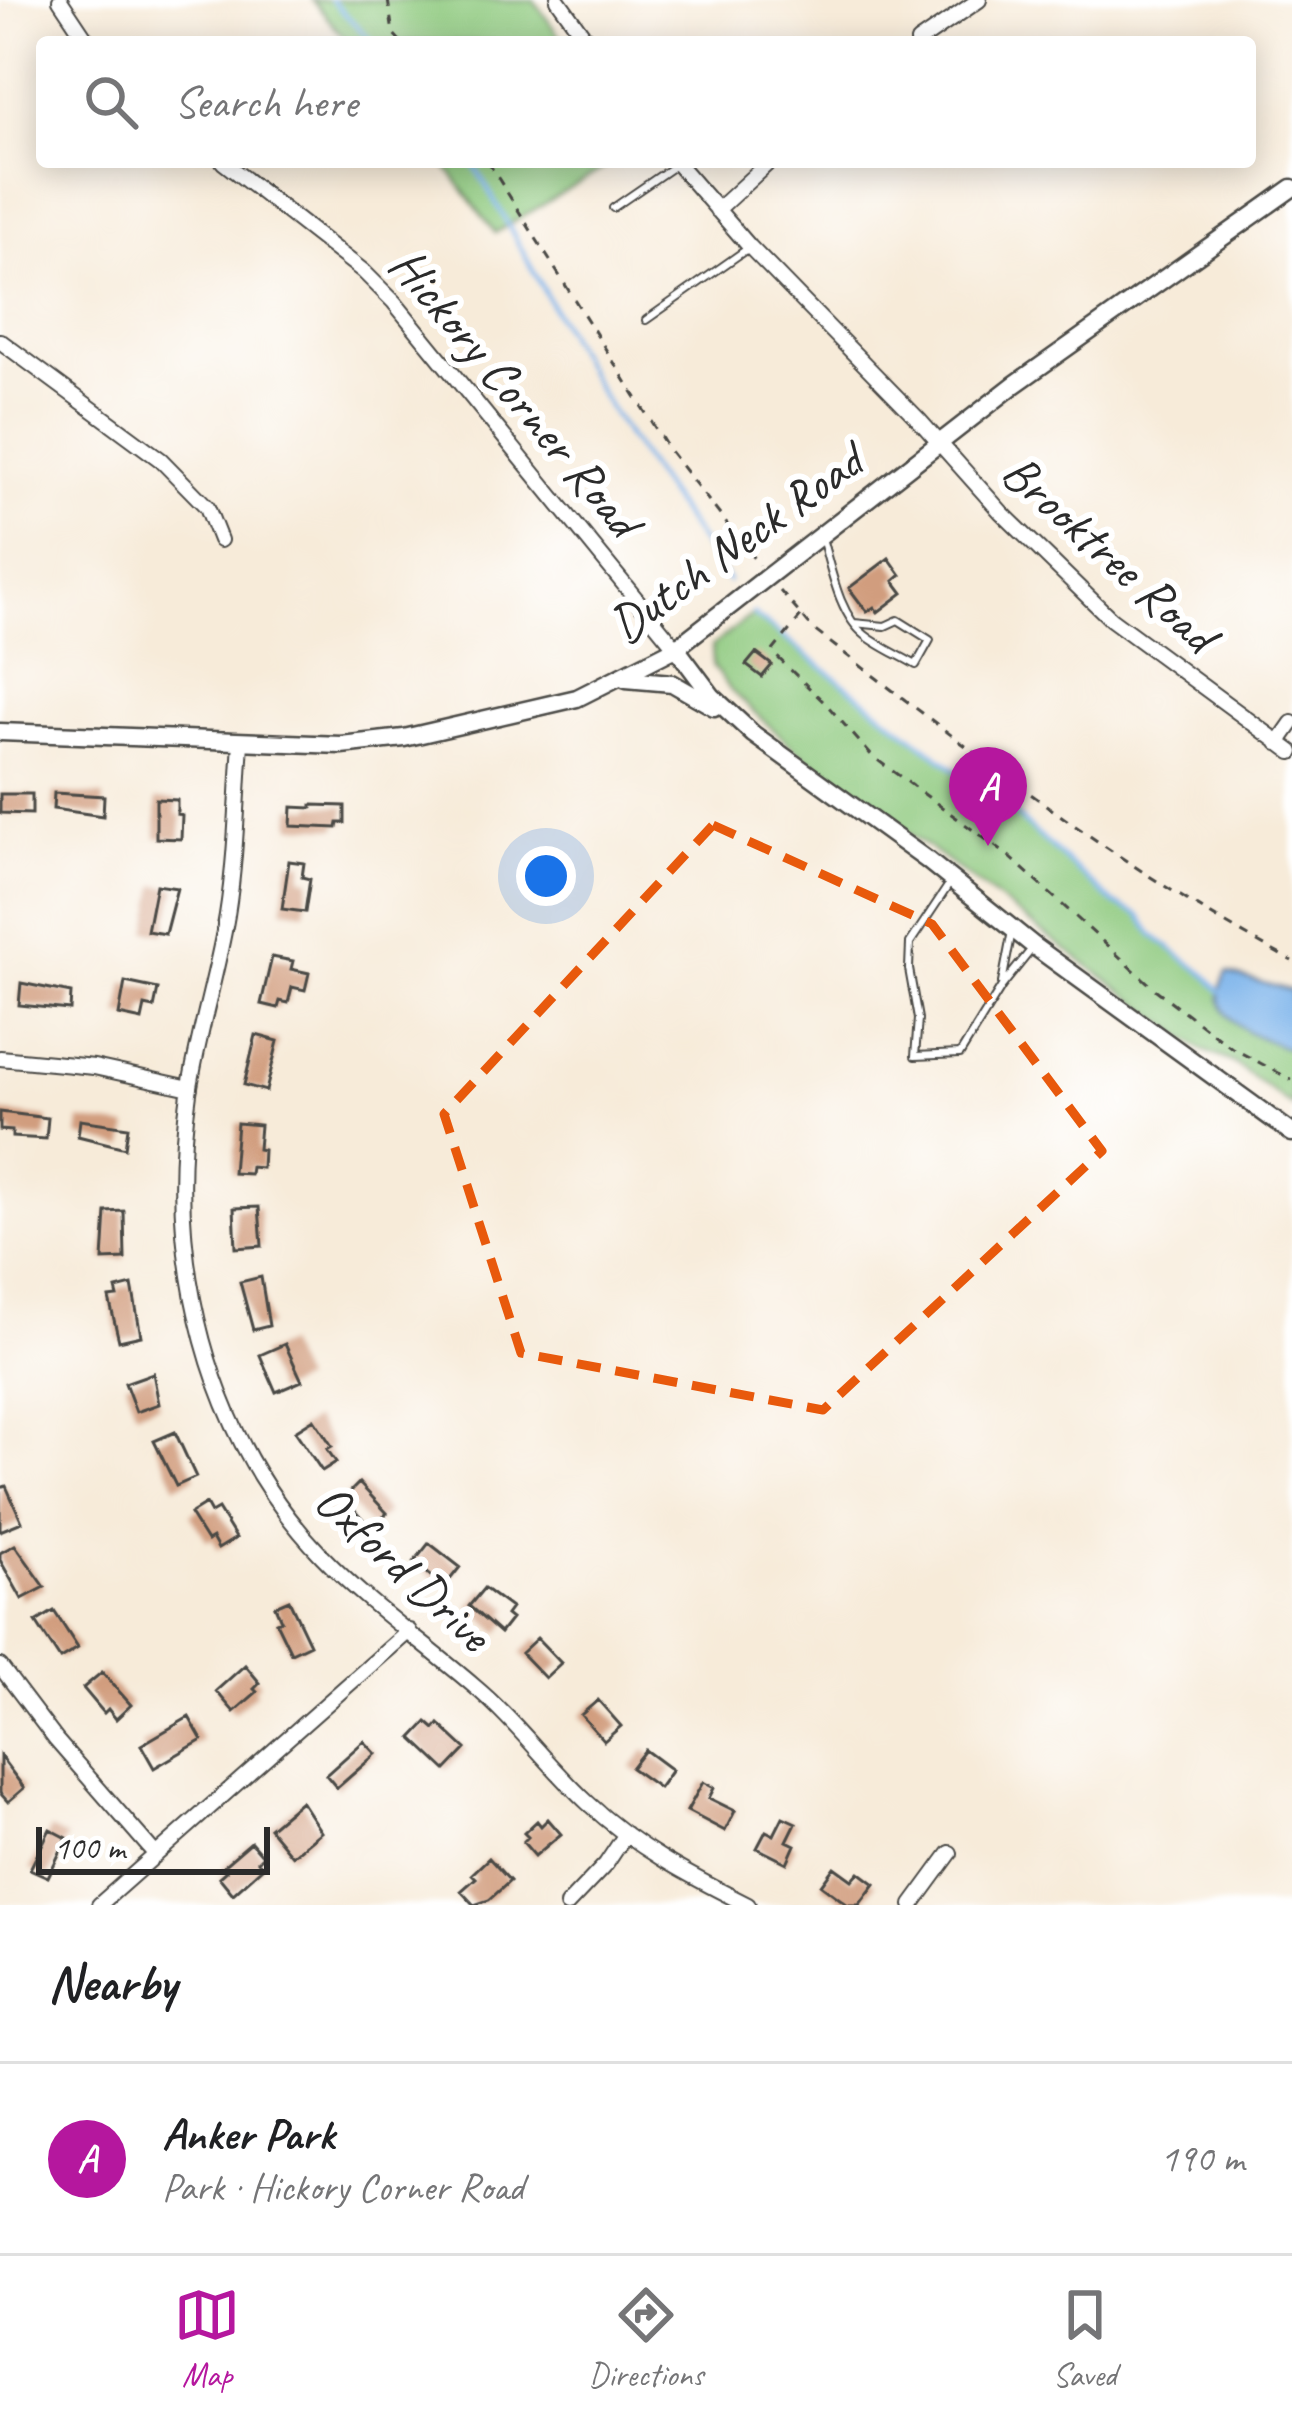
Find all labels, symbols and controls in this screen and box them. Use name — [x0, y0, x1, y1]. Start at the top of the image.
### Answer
search box — [36, 36, 1256, 168]
icon: search — [78, 69, 144, 135]
text: Search here — [174, 74, 357, 131]
street label: Hickory Corner Road — [376, 234, 660, 555]
street label: Dutch Neck Road — [596, 425, 881, 656]
street label: Brooktree Road — [989, 440, 1235, 670]
pin: A — [949, 747, 1027, 846]
your location — [516, 846, 576, 906]
street label: Oxford Drive — [302, 1469, 508, 1667]
scale bar — [36, 1821, 270, 1874]
text: 100 m — [54, 1827, 125, 1869]
text: Nearby — [48, 1951, 176, 2015]
text: Anker Park — [162, 2106, 334, 2163]
text: A — [77, 2134, 97, 2183]
text: 190 m — [1160, 2134, 1244, 2183]
text: Park · Hickory Corner Road — [162, 2163, 524, 2212]
tab: Map — [174, 2282, 240, 2396]
tab: Directions — [589, 2282, 703, 2396]
tab: Saved — [1052, 2282, 1118, 2396]

